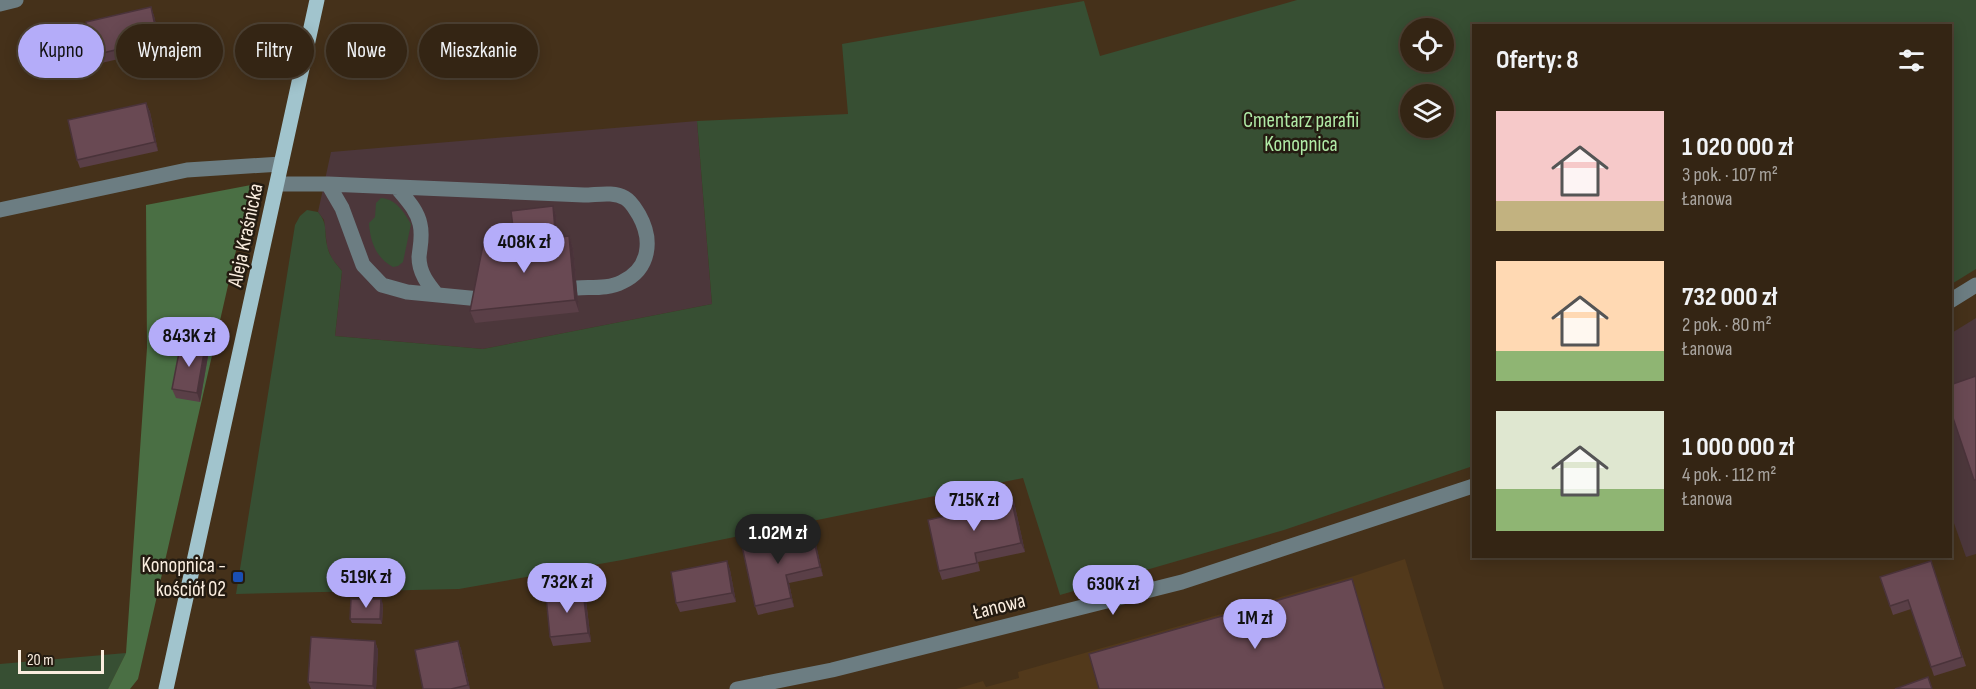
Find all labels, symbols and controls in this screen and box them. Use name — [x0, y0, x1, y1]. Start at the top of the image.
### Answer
map controls — [1400, 18, 1454, 138]
button: locate — [1400, 18, 1454, 72]
chip: Kupno — [18, 24, 104, 78]
chip: Wynajem — [116, 24, 223, 78]
chip: Filtry — [235, 24, 314, 78]
chip: Nowe — [326, 24, 407, 78]
chip: Mieszkanie — [419, 24, 538, 78]
icon: filters — [1895, 44, 1928, 77]
text: Oferty: 8 — [1496, 45, 1579, 76]
button: layers — [1400, 84, 1454, 138]
park label: Cmentarz parafii Konopnica — [1243, 108, 1359, 157]
text: 1 020 000 zł — [1682, 132, 1793, 163]
icon: home — [1544, 135, 1616, 207]
text: 3 pok. · 107 m² — [1682, 163, 1778, 187]
street label: Aleja Kraśnicka — [222, 181, 269, 290]
text: Łanowa — [1682, 187, 1733, 211]
pin: 408K zł — [469, 223, 579, 274]
text: 408K zł — [497, 230, 551, 254]
text: 732 000 zł — [1682, 282, 1777, 313]
icon: home — [1544, 285, 1616, 357]
text: 2 pok. · 80 m² — [1682, 313, 1772, 337]
pin: 843K zł — [134, 317, 244, 368]
text: 843K zł — [163, 324, 215, 348]
text: Łanowa — [1682, 337, 1733, 361]
text: 1 000 000 zł — [1682, 432, 1794, 463]
icon: home — [1544, 435, 1616, 507]
text: 4 pok. · 112 m² — [1682, 463, 1777, 487]
pin: 715K zł — [919, 481, 1029, 532]
text: Łanowa — [1682, 487, 1733, 511]
text: 715K zł — [949, 488, 999, 512]
pin: 1.02M zł — [716, 514, 840, 565]
text: 1.02M zł — [749, 521, 807, 545]
place label: Konopnica - kościół 02 — [142, 553, 226, 602]
pin: 519K zł — [311, 558, 421, 609]
pin: 732K zł — [512, 563, 622, 614]
text: 519K zł — [341, 565, 391, 589]
pin: 630K zł — [1058, 565, 1168, 616]
marker: Konopnica - kościół 02 — [231, 570, 245, 584]
text: 732K zł — [541, 570, 593, 594]
text: 630K zł — [1087, 572, 1139, 596]
street label: Łanowa — [969, 588, 1028, 625]
pin: 1M zł — [1213, 599, 1297, 650]
text: 1M zł — [1237, 606, 1273, 630]
scale bar — [18, 647, 104, 674]
text: 20 m — [27, 651, 54, 670]

